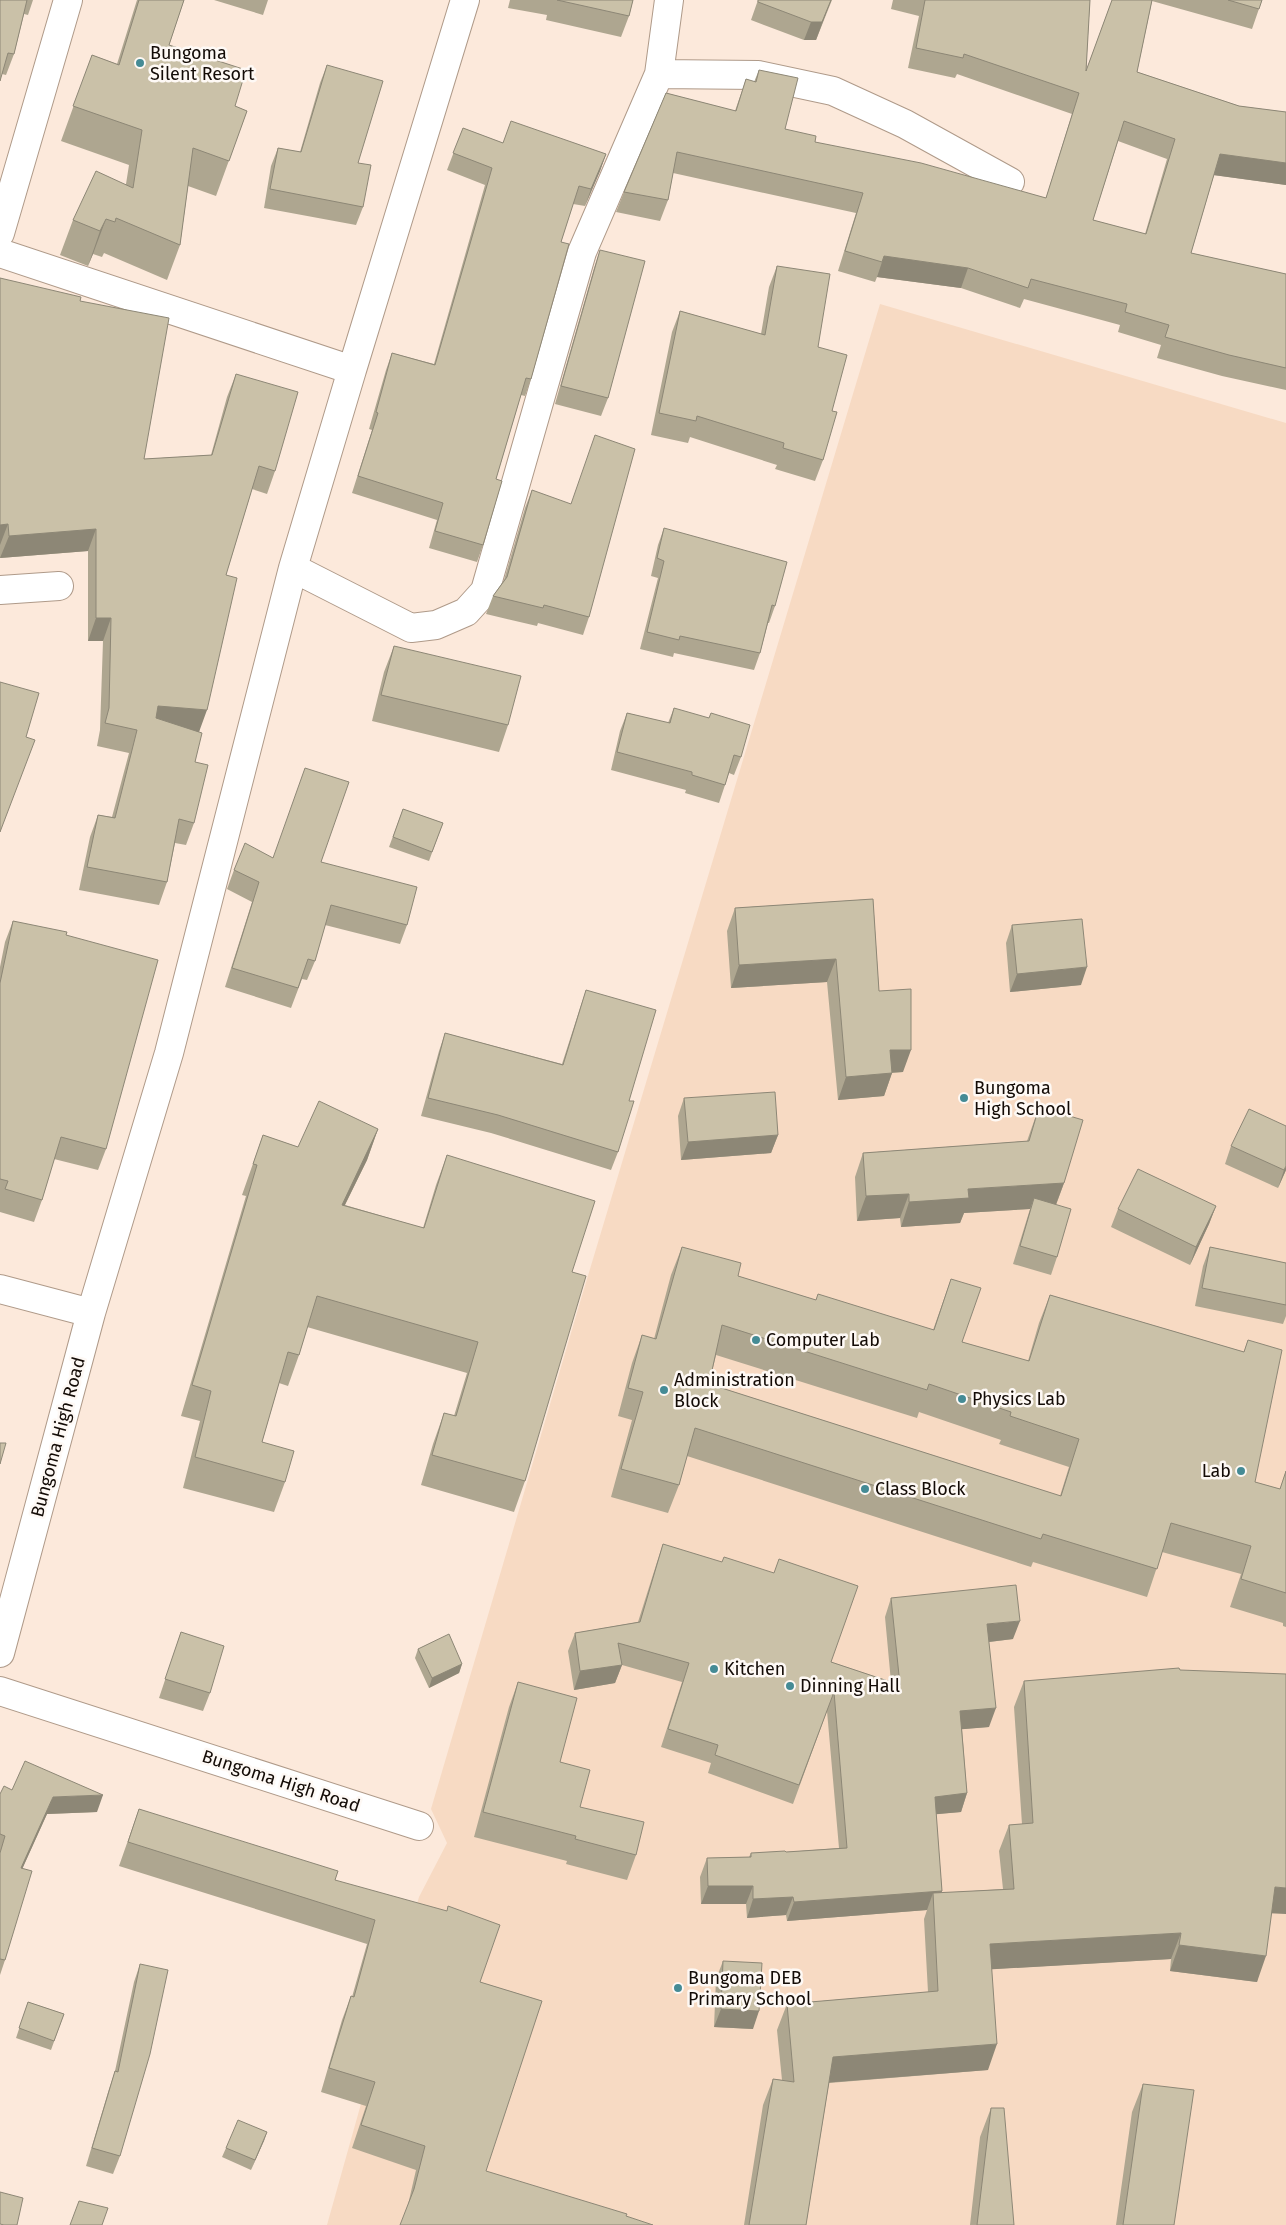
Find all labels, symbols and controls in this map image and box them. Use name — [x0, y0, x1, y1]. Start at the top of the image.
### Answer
place label: Bungoma Silent Resort — [150, 42, 255, 85]
marker: Bungoma Silent Resort — [134, 57, 146, 69]
place label: Bungoma High School — [974, 1077, 1071, 1120]
marker: Bungoma High School — [958, 1092, 970, 1104]
place label: Computer Lab — [766, 1329, 880, 1351]
marker: Computer Lab — [750, 1334, 762, 1346]
street label: Bungoma High Road — [26, 1354, 90, 1520]
place label: Administration Block — [674, 1369, 795, 1412]
marker: Administration Block — [658, 1384, 670, 1396]
place label: Physics Lab — [972, 1388, 1066, 1410]
marker: Physics Lab — [956, 1393, 968, 1405]
place label: Lab — [1202, 1460, 1231, 1482]
marker: Lab — [1235, 1465, 1247, 1477]
place label: Class Block — [875, 1478, 966, 1500]
marker: Class Block — [859, 1483, 871, 1495]
place label: Kitchen — [724, 1658, 785, 1680]
marker: Kitchen — [708, 1663, 720, 1675]
place label: Dinning Hall — [800, 1675, 900, 1697]
marker: Dinning Hall — [784, 1680, 796, 1692]
street label: Bungoma High Road — [199, 1745, 363, 1817]
place label: Bungoma DEB Primary School — [688, 1967, 811, 2010]
marker: Bungoma DEB Primary School — [672, 1982, 684, 1994]

